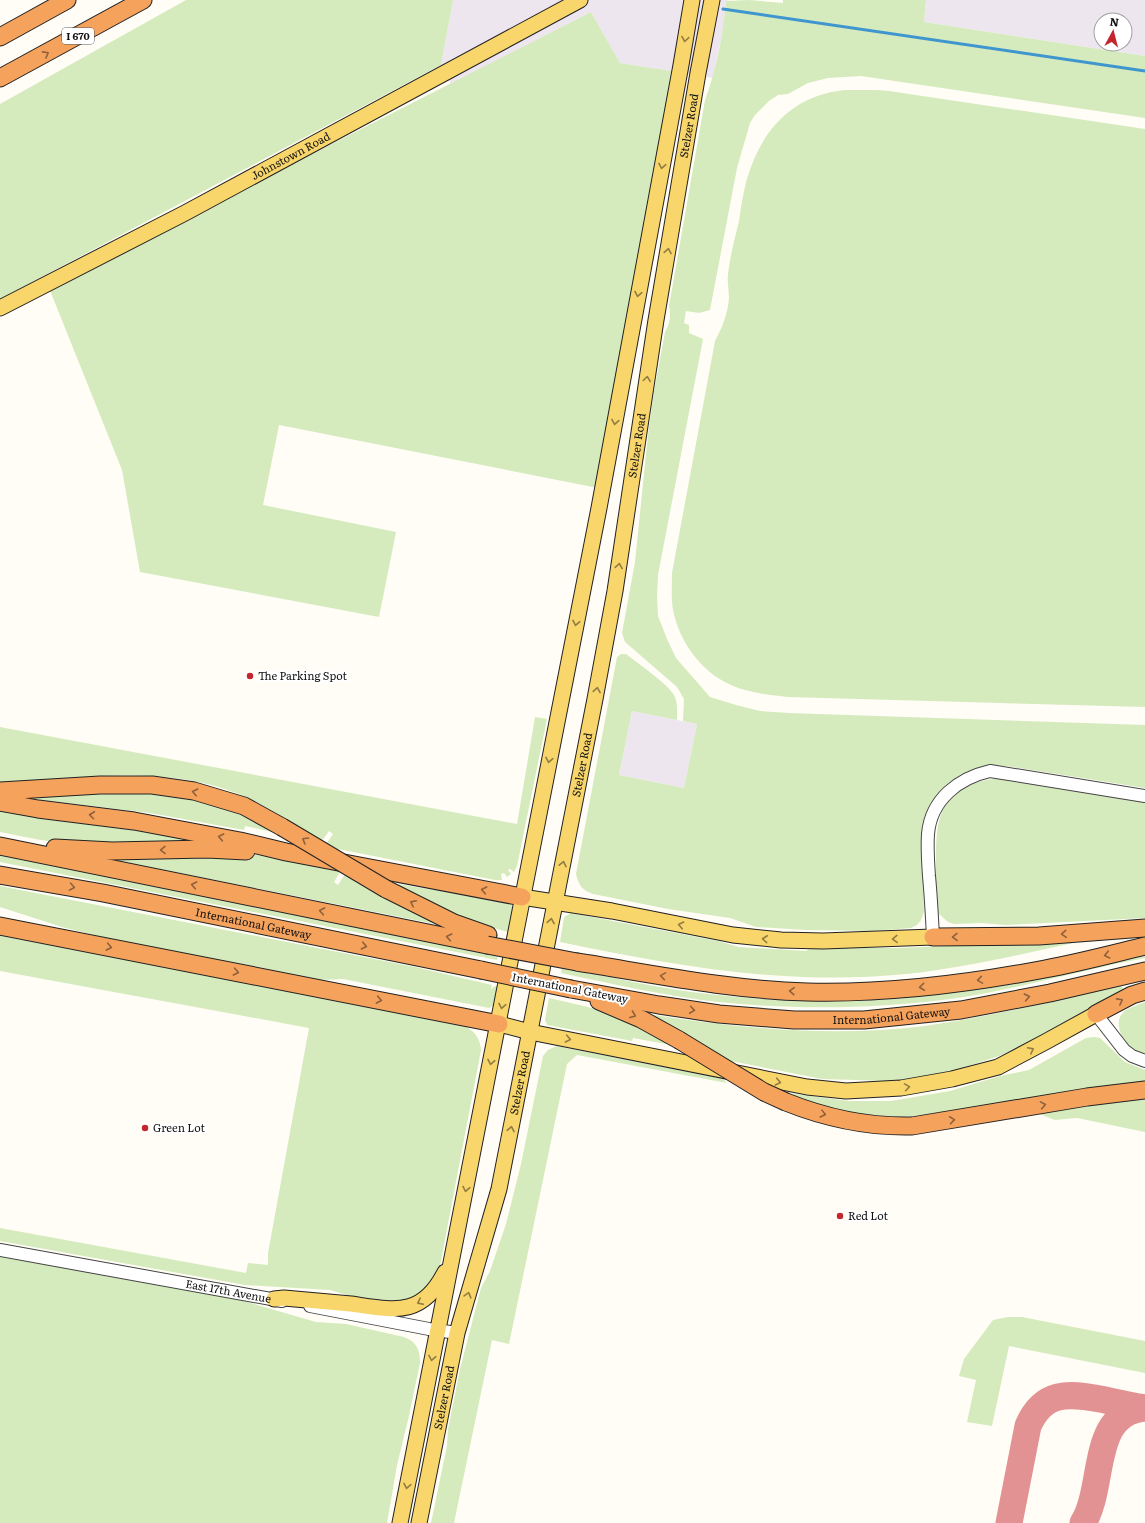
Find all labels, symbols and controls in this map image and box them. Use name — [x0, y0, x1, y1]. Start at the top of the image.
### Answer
north arrow — [1093, 12, 1133, 52]
text: N — [1109, 13, 1120, 30]
road number: I 670 — [62, 28, 94, 44]
one-way arrow — [682, 35, 690, 42]
one-way arrow — [42, 51, 49, 58]
street label: Stelzer Road — [675, 92, 701, 159]
street label: Johnstown Road — [248, 127, 333, 183]
one-way arrow — [658, 163, 667, 170]
one-way arrow — [663, 247, 672, 254]
one-way arrow — [635, 291, 643, 297]
one-way arrow — [642, 376, 651, 382]
street label: Stelzer Road — [623, 412, 649, 479]
one-way arrow — [611, 419, 620, 425]
one-way arrow — [614, 563, 623, 569]
one-way arrow — [573, 620, 581, 626]
place label: The Parking Spot — [258, 667, 347, 683]
marker: The Parking Spot — [245, 671, 255, 681]
one-way arrow — [592, 687, 601, 693]
street label: Stelzer Road — [567, 731, 595, 798]
one-way arrow — [546, 756, 554, 763]
one-way arrow — [191, 788, 198, 797]
one-way arrow — [89, 811, 95, 820]
one-way arrow — [217, 833, 224, 842]
one-way arrow — [302, 838, 309, 845]
one-way arrow — [160, 846, 166, 854]
one-way arrow — [558, 861, 566, 867]
one-way arrow — [69, 882, 75, 891]
one-way arrow — [191, 882, 197, 890]
one-way arrow — [481, 886, 487, 894]
one-way arrow — [410, 900, 418, 908]
street label: International Gateway — [194, 903, 314, 942]
one-way arrow — [319, 907, 325, 916]
one-way arrow — [547, 918, 555, 924]
one-way arrow — [678, 921, 684, 929]
one-way arrow — [1061, 930, 1067, 939]
one-way arrow — [446, 933, 452, 941]
one-way arrow — [952, 933, 958, 941]
one-way arrow — [762, 934, 768, 943]
one-way arrow — [892, 934, 898, 943]
one-way arrow — [361, 942, 367, 950]
one-way arrow — [105, 943, 112, 951]
one-way arrow — [1104, 950, 1111, 959]
one-way arrow — [233, 968, 239, 976]
street label: International Gateway — [511, 968, 630, 1006]
one-way arrow — [660, 972, 666, 981]
one-way arrow — [976, 975, 983, 984]
one-way arrow — [919, 982, 925, 991]
one-way arrow — [789, 986, 795, 995]
one-way arrow — [1024, 993, 1030, 1002]
one-way arrow — [376, 996, 382, 1004]
one-way arrow — [1116, 999, 1123, 1006]
street label: International Gateway — [833, 1002, 952, 1027]
one-way arrow — [498, 1003, 507, 1009]
one-way arrow — [689, 1005, 695, 1014]
one-way arrow — [629, 1011, 636, 1019]
one-way arrow — [565, 1035, 571, 1043]
one-way arrow — [1027, 1047, 1034, 1055]
street label: Stelzer Road — [505, 1049, 533, 1116]
one-way arrow — [487, 1059, 496, 1065]
one-way arrow — [775, 1077, 781, 1085]
one-way arrow — [904, 1083, 910, 1092]
one-way arrow — [1040, 1101, 1046, 1110]
one-way arrow — [820, 1110, 826, 1118]
one-way arrow — [949, 1116, 955, 1125]
place label: Green Lot — [153, 1119, 205, 1135]
marker: Green Lot — [140, 1123, 150, 1133]
one-way arrow — [506, 1126, 515, 1132]
one-way arrow — [462, 1186, 470, 1193]
place label: Red Lot — [848, 1207, 889, 1223]
marker: Red Lot — [835, 1211, 845, 1221]
street label: East 17th Avenue — [184, 1275, 273, 1306]
one-way arrow — [463, 1292, 472, 1299]
one-way arrow — [417, 1297, 424, 1305]
one-way arrow — [428, 1355, 437, 1361]
street label: Stelzer Road — [429, 1363, 457, 1431]
one-way arrow — [403, 1483, 412, 1489]

